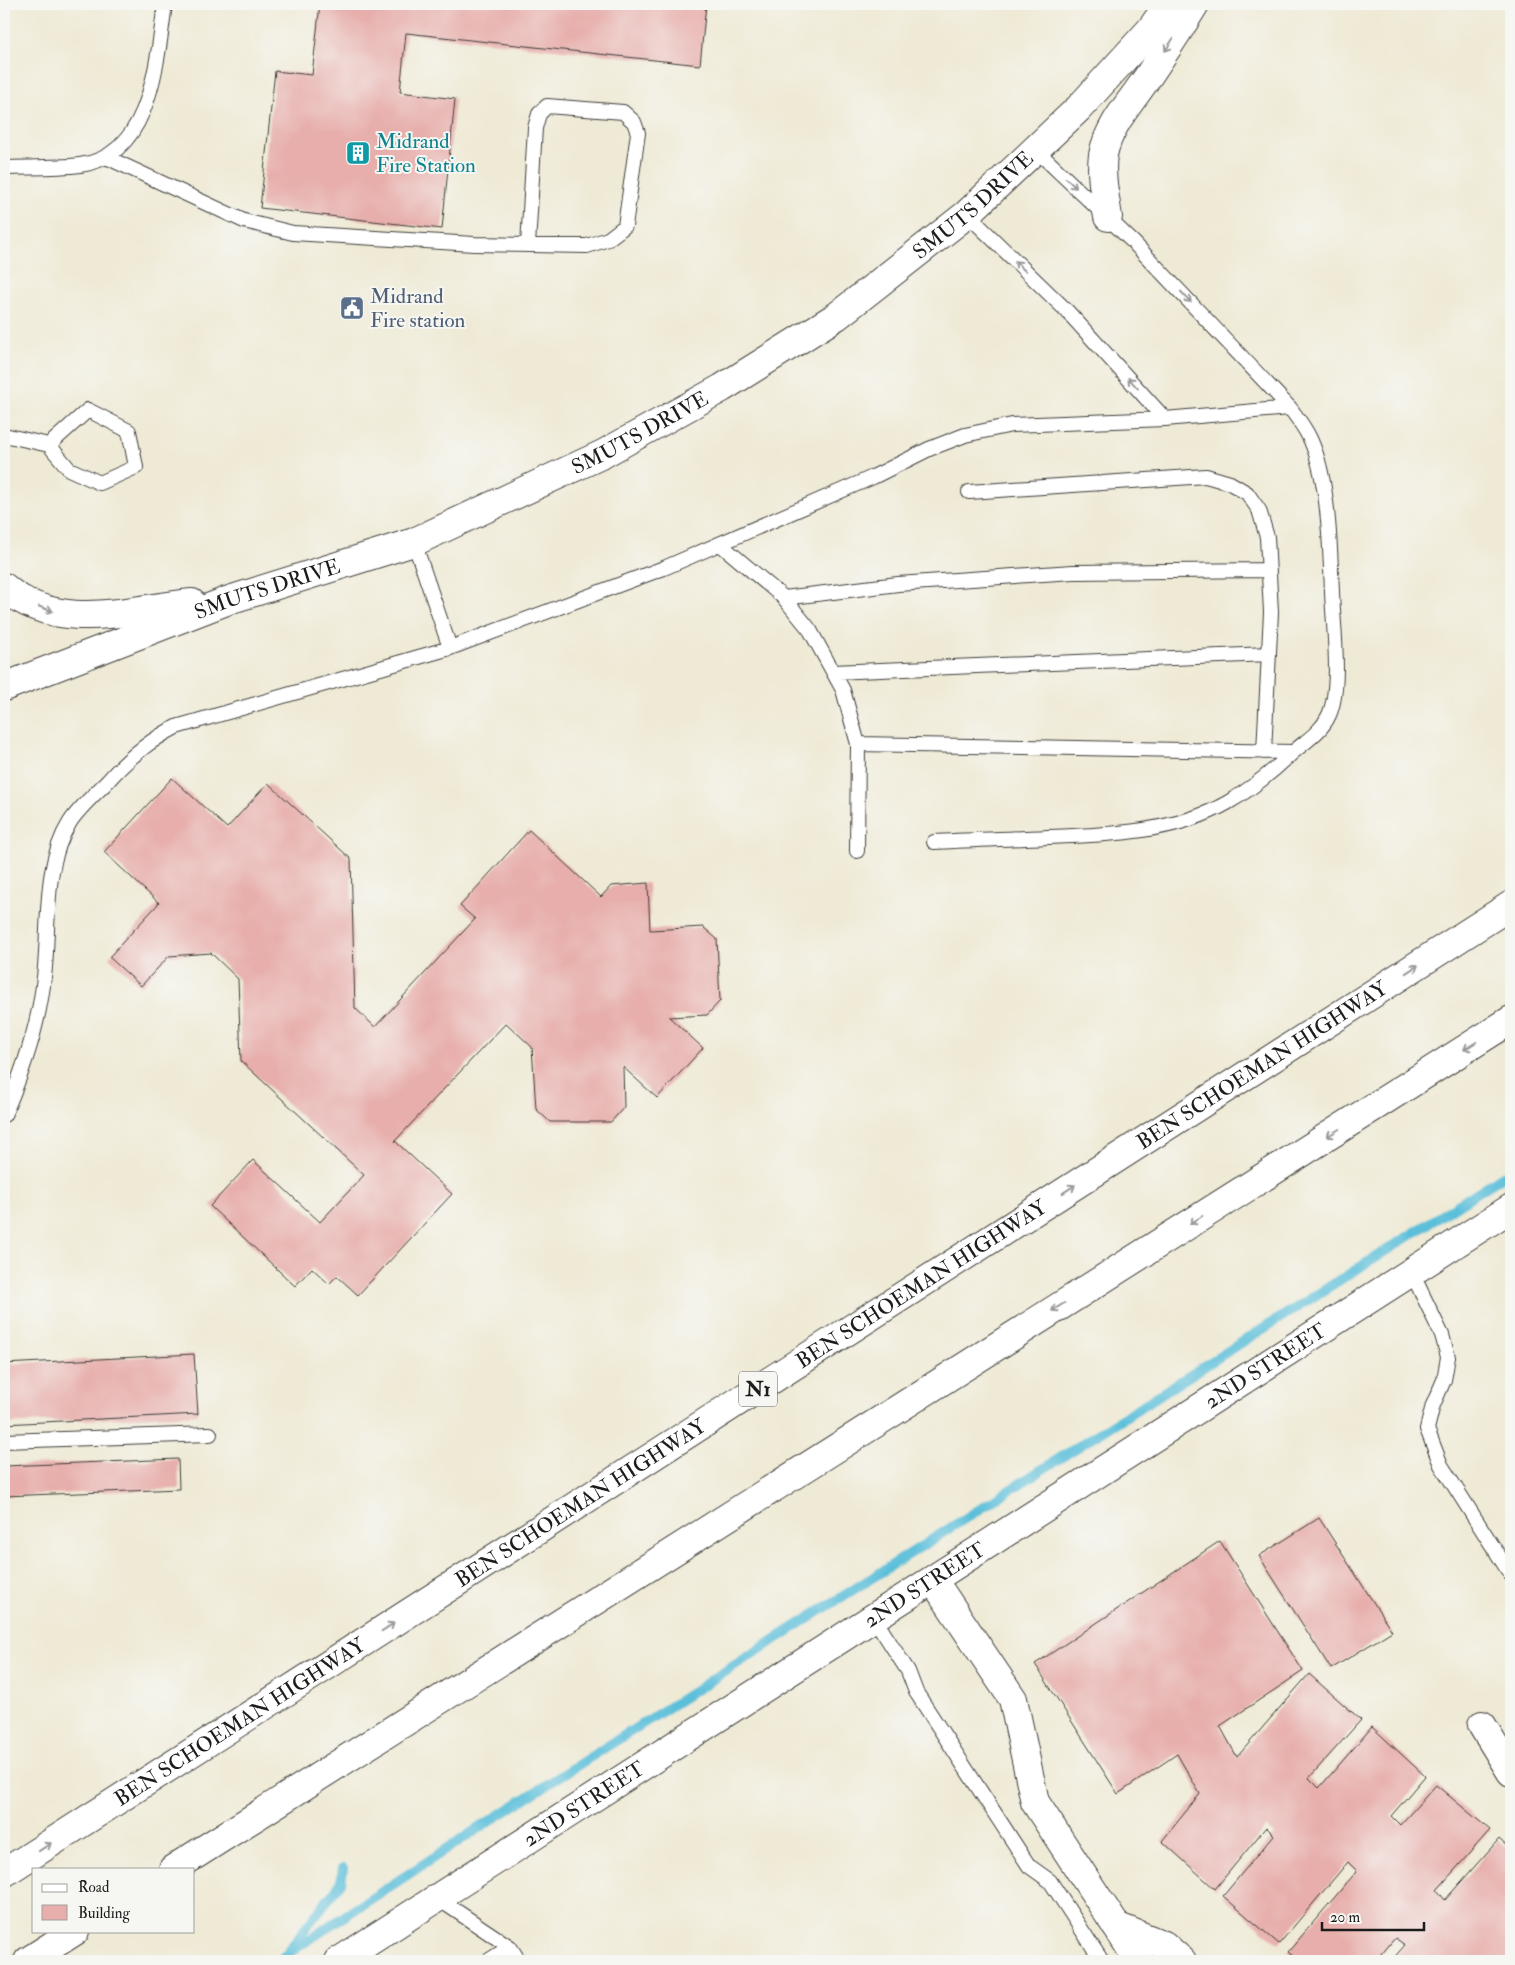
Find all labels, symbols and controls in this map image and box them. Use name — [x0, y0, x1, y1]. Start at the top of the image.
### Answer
one-way arrow — [1164, 38, 1174, 52]
place label: Midrand Fire Station — [376, 128, 476, 179]
building icon: Midrand Fire Station — [345, 140, 371, 166]
street label: SMUTS DRIVE — [908, 145, 1039, 265]
one-way arrow — [1064, 177, 1077, 188]
one-way arrow — [1014, 260, 1027, 272]
place label: Midrand Fire station — [370, 283, 466, 334]
one-way arrow — [1180, 291, 1192, 303]
public building icon: Midrand Fire station — [339, 295, 365, 321]
one-way arrow — [1127, 377, 1139, 390]
street label: SMUTS DRIVE — [567, 385, 713, 481]
street label: SMUTS DRIVE — [191, 553, 343, 626]
one-way arrow — [38, 605, 54, 614]
one-way arrow — [1405, 963, 1419, 974]
street label: BEN SCHOEMAN HIGHWAY — [1132, 975, 1393, 1156]
one-way arrow — [1463, 1040, 1477, 1051]
one-way arrow — [1326, 1128, 1340, 1138]
one-way arrow — [1062, 1184, 1076, 1194]
street label: BEN SCHOEMAN HIGHWAY — [791, 1194, 1052, 1375]
one-way arrow — [1189, 1215, 1203, 1225]
one-way arrow — [1052, 1302, 1066, 1312]
street label: 2ND STREET — [1200, 1317, 1332, 1415]
road number: N1 — [739, 1372, 777, 1406]
street label: BEN SCHOEMAN HIGHWAY — [450, 1412, 712, 1594]
street label: 2ND STREET — [859, 1536, 991, 1634]
one-way arrow — [380, 1622, 394, 1632]
street label: BEN SCHOEMAN HIGHWAY — [109, 1631, 371, 1813]
street label: 2ND STREET — [518, 1755, 650, 1853]
one-way arrow — [37, 1842, 51, 1852]
legend — [32, 1868, 195, 1932]
text: Road — [78, 1878, 110, 1897]
scale bar — [1322, 1900, 1425, 1932]
text: Building — [78, 1904, 130, 1923]
text: 20 m — [1330, 1908, 1360, 1927]

